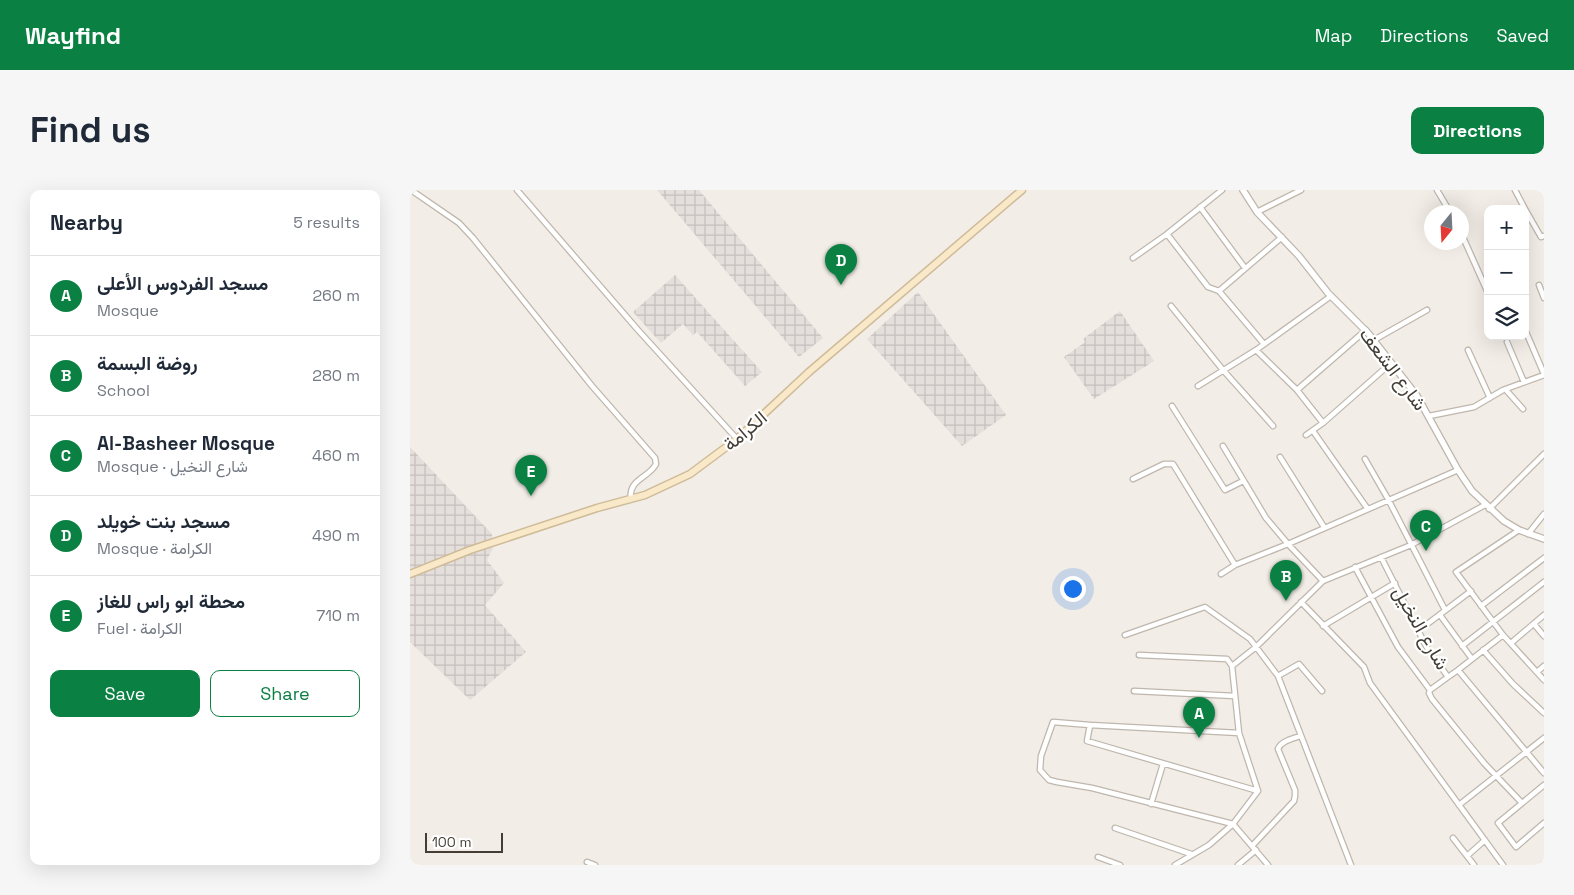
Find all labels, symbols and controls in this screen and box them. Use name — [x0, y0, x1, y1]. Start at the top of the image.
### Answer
text: Wayfind — [25, 20, 121, 51]
text: Map — [1315, 24, 1352, 47]
text: Directions — [1380, 24, 1469, 47]
text: Saved — [1497, 24, 1549, 47]
button: Directions — [1411, 107, 1544, 154]
text: Find us — [30, 108, 151, 152]
north arrow — [1424, 205, 1469, 250]
map controls — [1484, 205, 1529, 340]
button: + — [1484, 205, 1529, 250]
text: Nearby — [50, 209, 123, 236]
text: 5 results — [293, 212, 360, 233]
pin: D — [825, 244, 857, 285]
button: − — [1484, 250, 1529, 295]
text: مسجد الفردوس الأعلى — [97, 271, 268, 296]
text: A — [61, 285, 71, 306]
text: 260 m — [312, 285, 360, 306]
button: layers — [1484, 295, 1529, 340]
text: Mosque — [97, 300, 159, 321]
street label: شارع الشعف — [1354, 323, 1432, 415]
text: روضة البسمة — [97, 351, 198, 376]
text: B — [61, 365, 71, 386]
text: 280 m — [312, 365, 360, 386]
text: School — [97, 380, 150, 401]
street label: الكرامة — [718, 405, 772, 457]
text: Al-Basheer Mosque — [97, 431, 275, 456]
text: C — [61, 445, 71, 466]
text: 460 m — [312, 445, 360, 466]
pin: E — [515, 455, 547, 496]
text: Mosque · شارع النخيل — [97, 456, 248, 477]
text: مسجد بنت خويلد — [97, 509, 230, 534]
pin: C — [1410, 510, 1442, 551]
text: D — [61, 525, 71, 546]
text: 490 m — [312, 525, 360, 546]
text: Mosque · الكرامة — [97, 538, 212, 559]
pin: B — [1270, 560, 1302, 601]
your location — [1060, 576, 1086, 602]
street label: شارع النخيل — [1387, 582, 1455, 674]
text: محطة ابو راس للغاز — [97, 589, 245, 614]
text: E — [62, 605, 70, 626]
text: 710 m — [316, 605, 360, 626]
text: Fuel · الكرامة — [97, 618, 182, 639]
button: Save — [50, 670, 200, 717]
button: Share — [210, 670, 360, 717]
pin: A — [1183, 697, 1215, 738]
scale bar — [425, 830, 502, 853]
text: 100 m — [432, 833, 471, 851]

